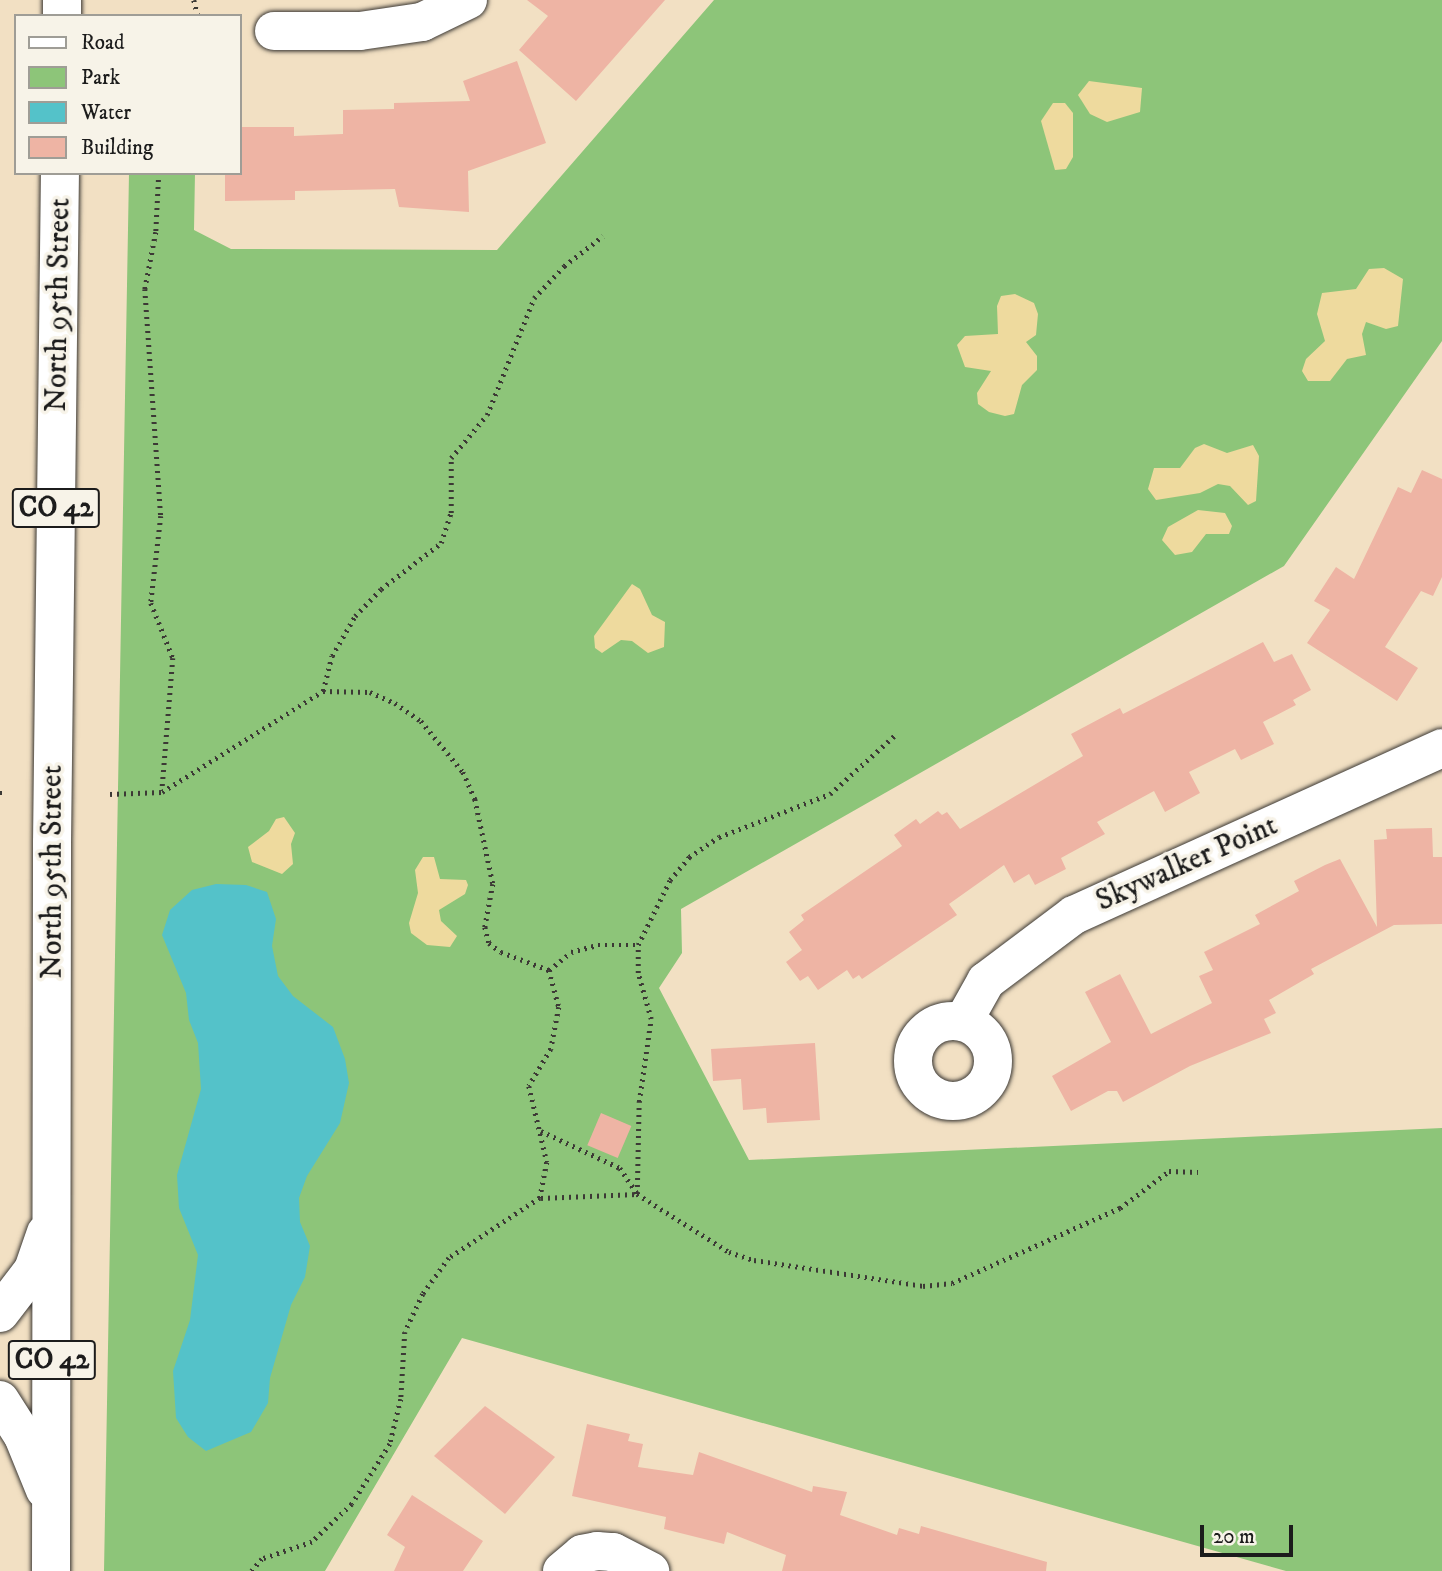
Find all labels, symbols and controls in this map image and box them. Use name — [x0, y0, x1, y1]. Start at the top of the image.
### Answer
legend — [14, 14, 242, 175]
text: Road — [81, 30, 125, 56]
text: Park — [81, 65, 120, 91]
text: Water — [81, 100, 131, 126]
text: Building — [81, 135, 153, 161]
street label: North 95th Street — [39, 198, 79, 412]
road number: CO 42 — [10, 484, 102, 532]
street label: North 95th Street — [35, 765, 71, 979]
street label: Skywalker Point — [1091, 808, 1283, 920]
road number: CO 42 — [7, 1336, 98, 1384]
scale bar — [1204, 1512, 1297, 1556]
text: 20 m — [1213, 1524, 1255, 1550]

